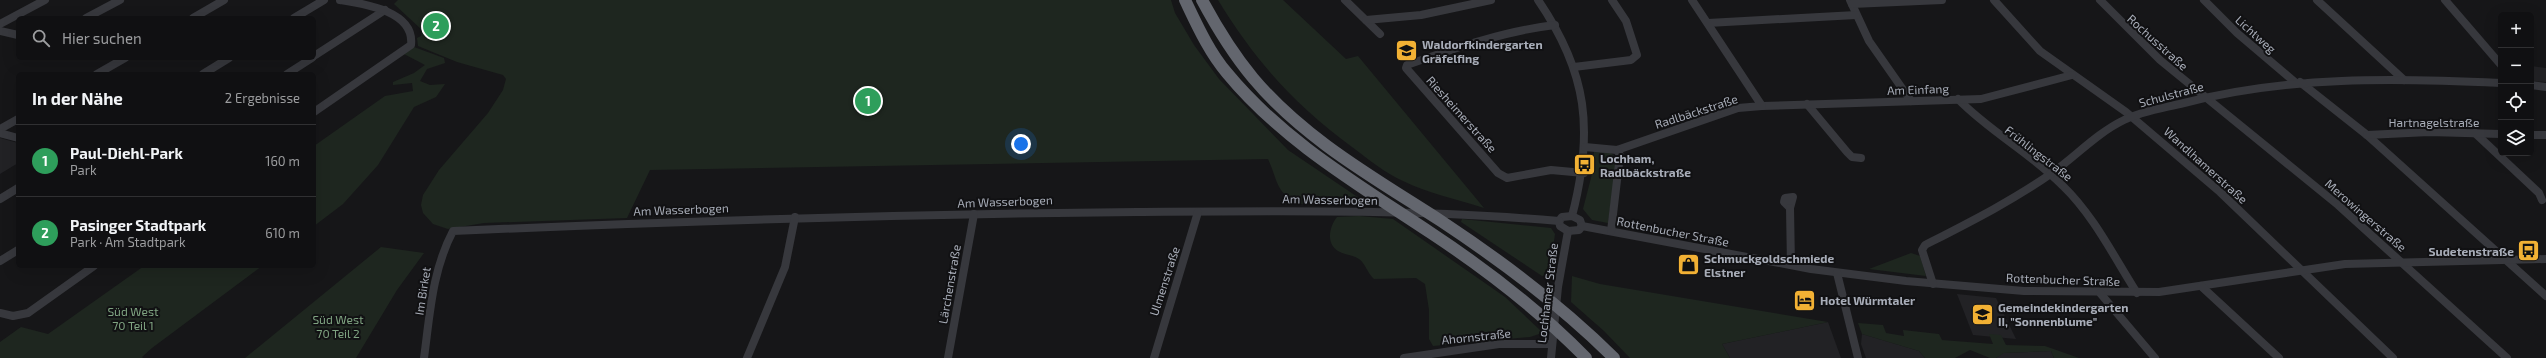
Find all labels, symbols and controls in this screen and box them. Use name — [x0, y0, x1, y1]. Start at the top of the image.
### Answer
pin: 2 — [423, 11, 449, 41]
street label: Rochusstraße — [2125, 11, 2191, 73]
street label: Lichtweg — [2233, 12, 2279, 56]
map controls — [2498, 12, 2534, 156]
button: + — [2498, 12, 2534, 48]
search box — [16, 16, 316, 60]
icon: search — [30, 27, 52, 49]
text: Hier suchen — [62, 29, 142, 47]
place label: Waldorfkindergarten Gräfelfing — [1422, 37, 1543, 65]
school or university icon: Waldorfkindergarten Gräfelfing — [1393, 38, 1419, 64]
button: − — [2498, 48, 2534, 84]
street label: Riesheimerstraße — [1424, 73, 1500, 155]
street label: Schulstraße — [2137, 79, 2205, 109]
street label: Am Einfang — [1887, 81, 1950, 97]
button: locate — [2498, 84, 2534, 120]
pin: 1 — [855, 86, 881, 116]
text: In der Nähe — [32, 88, 123, 108]
text: 2 Ergebnisse — [225, 90, 300, 106]
street label: Radlbäckstraße — [1653, 91, 1739, 131]
street label: Hartnagelstraße — [2389, 115, 2479, 129]
button: layers — [2498, 120, 2534, 156]
street label: Frühlingstraße — [2002, 122, 2076, 184]
street label: Wandlhamerstraße — [2161, 124, 2251, 206]
your location — [1011, 134, 1031, 154]
text: Paul-Diehl-Park — [70, 144, 183, 162]
place label: Lochham, Radlbäckstraße — [1600, 151, 1691, 179]
bus stop icon: Lochham, Radlbäckstraße — [1571, 152, 1597, 178]
text: 1 — [42, 153, 48, 169]
text: 160 m — [265, 153, 300, 169]
text: Park — [70, 162, 97, 178]
street label: Merowingerstraße — [2323, 176, 2409, 254]
street label: Am Wasserbogen — [1282, 191, 1378, 207]
street label: Am Wasserbogen — [957, 192, 1053, 210]
street label: Am Wasserbogen — [633, 200, 729, 218]
street label: Rottenbucher Straße — [1616, 213, 1730, 249]
text: Pasinger Stadtpark — [70, 216, 206, 234]
text: 2 — [41, 225, 49, 241]
text: 610 m — [265, 225, 300, 241]
text: Park · Am Stadtpark — [70, 234, 186, 250]
bus stop icon: Sudetenstraße — [2516, 238, 2542, 264]
street label: Lochhamer Straße — [1534, 242, 1560, 344]
street label: Lärchenstraße — [935, 243, 963, 325]
place label: Sudetenstraße — [2429, 244, 2514, 258]
street label: Ulmenstraße — [1146, 245, 1182, 317]
place label: Schmuckgoldschmiede Elstner — [1704, 251, 1834, 279]
shop icon: Schmuckgoldschmiede Elstner — [1675, 252, 1701, 278]
street label: Im Birket — [411, 266, 433, 316]
street label: Rottenbucher Straße — [2006, 270, 2120, 288]
hotel icon: Hotel Würmtaler — [1791, 287, 1817, 313]
place label: Hotel Würmtaler — [1820, 293, 1915, 307]
place label: Gemeindekindergarten II, "Sonnenblume" — [1998, 300, 2128, 328]
school or university icon: Gemeindekindergarten II, "Sonnenblume" — [1970, 301, 1996, 327]
park label: Süd West 70 Teil 1 — [107, 304, 159, 332]
park label: Süd West 70 Teil 2 — [312, 312, 364, 340]
street label: Ahornstraße — [1441, 325, 1511, 347]

